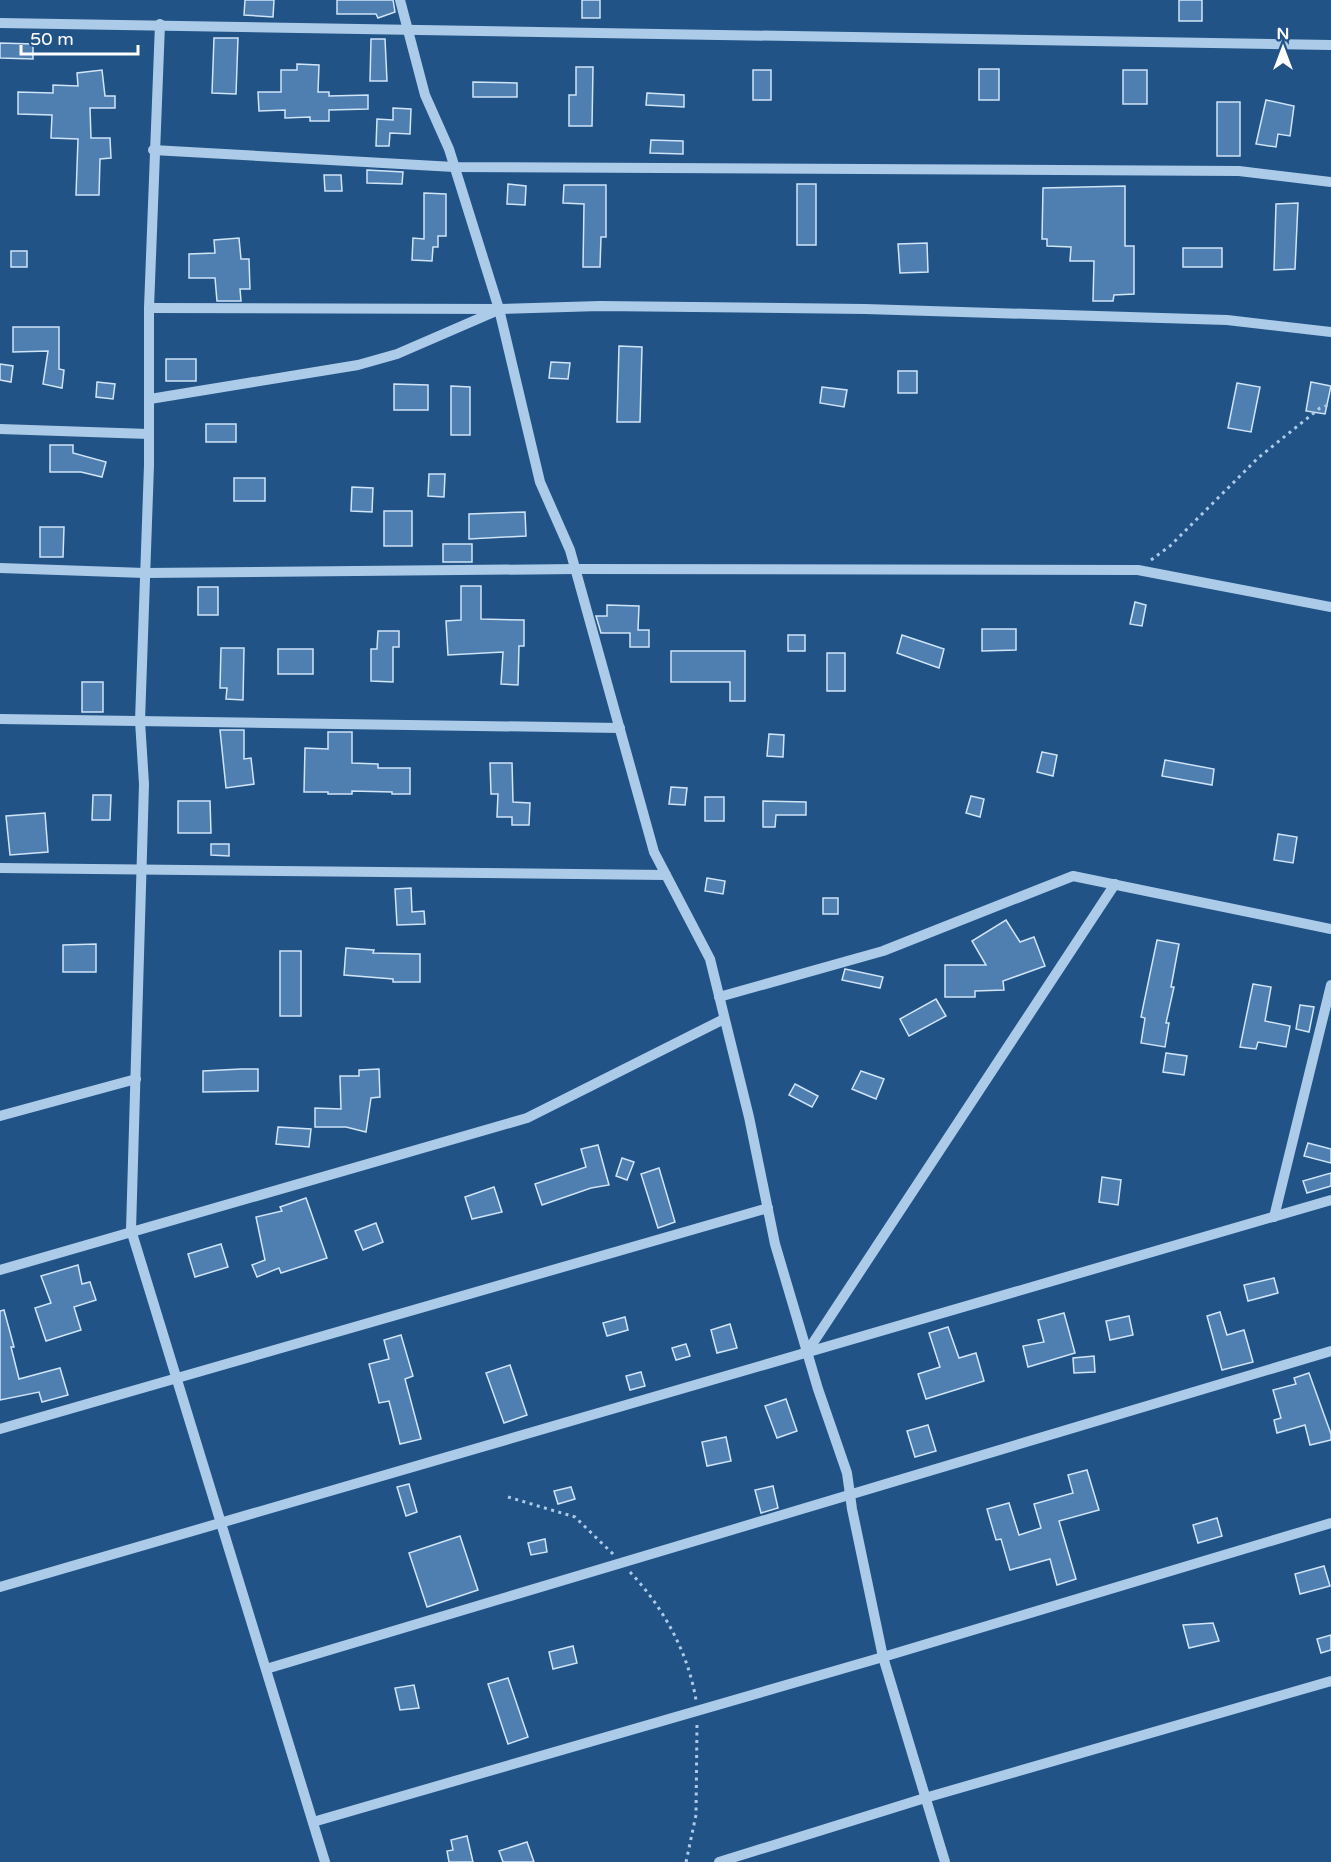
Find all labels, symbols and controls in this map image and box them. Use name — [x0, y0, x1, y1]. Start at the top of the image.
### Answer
scale bar — [21, 18, 138, 56]
north arrow — [1253, 18, 1313, 78]
text: N — [1277, 24, 1289, 44]
text: 50 m — [30, 28, 74, 50]

